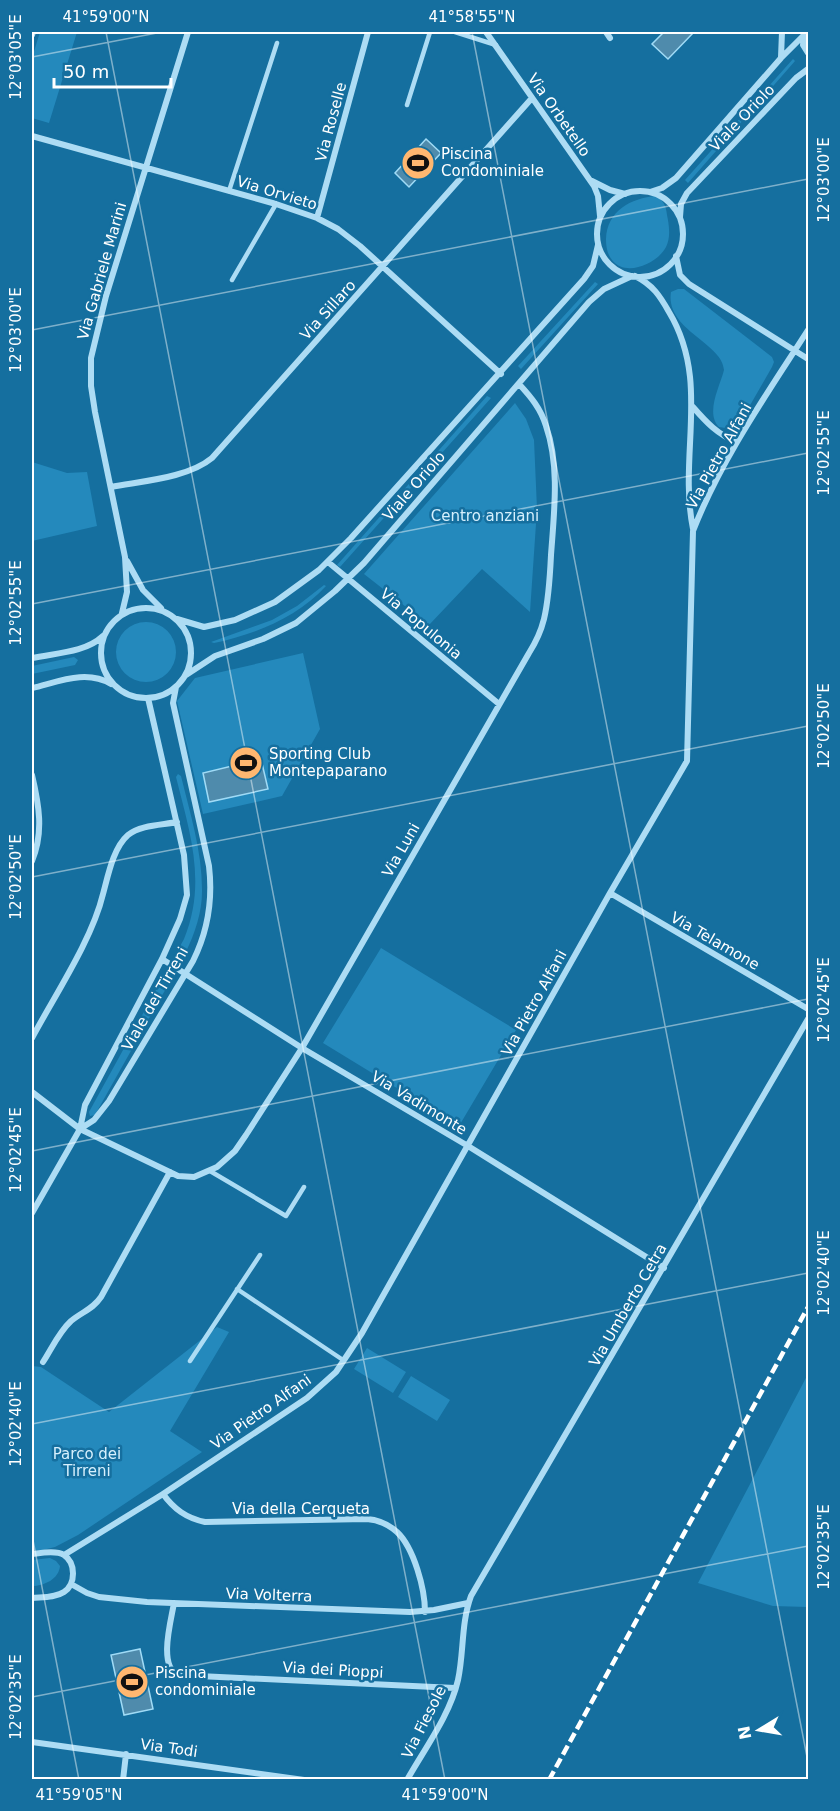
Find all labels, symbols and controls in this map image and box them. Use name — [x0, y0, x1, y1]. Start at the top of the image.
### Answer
text: 41°59'00"N — [62, 8, 150, 26]
text: 41°58'55"N — [428, 8, 516, 26]
text: 12°03'05"E — [7, 14, 25, 100]
scale bar — [54, 51, 171, 89]
text: 50 m — [63, 61, 109, 82]
street label: Via Orbetello — [524, 70, 594, 160]
street label: Via Roselle — [312, 80, 350, 164]
street label: Viale Oriolo — [706, 81, 778, 155]
text: 12°03'00"E — [815, 137, 833, 223]
sports icon: Piscina Condominiale — [400, 145, 436, 181]
place label: Piscina Condominiale — [441, 145, 544, 180]
street label: Via Orvieto — [235, 172, 319, 214]
street label: Via Gabriele Marini — [74, 200, 130, 342]
street label: Via Sillaro — [296, 276, 360, 344]
text: 12°03'00"E — [7, 287, 25, 373]
street label: Via Pietro Alfani — [682, 400, 756, 512]
text: 12°02'55"E — [815, 410, 833, 496]
street label: Viale Oriolo — [379, 448, 449, 524]
park label: Centro anziani — [431, 507, 539, 525]
text: 12°02'55"E — [7, 560, 25, 646]
street label: Via Populonia — [377, 585, 465, 663]
text: 12°02'50"E — [815, 683, 833, 769]
sports icon: Sporting Club Montepaparano — [228, 745, 264, 781]
place label: Sporting Club Montepaparano — [269, 745, 387, 780]
street label: Via Luni — [378, 820, 424, 880]
text: 12°02'50"E — [7, 834, 25, 920]
street label: Via Telamone — [667, 908, 763, 974]
street label: Viale dei Tirreni — [118, 944, 192, 1054]
street label: Via Pietro Alfani — [497, 947, 571, 1059]
text: 12°02'45"E — [815, 957, 833, 1043]
street label: Via Vadimonte — [368, 1067, 470, 1139]
text: 12°02'45"E — [7, 1107, 25, 1193]
text: 12°02'40"E — [815, 1230, 833, 1316]
street label: Via Umberto Cetra — [585, 1240, 671, 1370]
street label: Via Pietro Alfani — [207, 1371, 315, 1453]
text: 12°02'40"E — [7, 1381, 25, 1467]
park label: Parco dei Tirreni — [53, 1445, 121, 1480]
street label: Via della Cerqueta — [232, 1500, 370, 1518]
text: 12°02'35"E — [815, 1504, 833, 1590]
street label: Via Volterra — [225, 1584, 313, 1606]
text: 12°02'35"E — [7, 1654, 25, 1740]
street label: Via dei Pioppi — [282, 1658, 384, 1682]
sports icon: Piscina condominiale — [114, 1664, 150, 1700]
place label: Piscina condominiale — [155, 1664, 256, 1699]
street label: Via Fiesole — [398, 1683, 450, 1761]
north arrow — [729, 1700, 789, 1760]
text: N — [734, 1724, 755, 1741]
street label: Via Todi — [139, 1735, 199, 1761]
text: 41°59'05"N — [35, 1786, 123, 1804]
text: 41°59'00"N — [401, 1786, 489, 1804]

